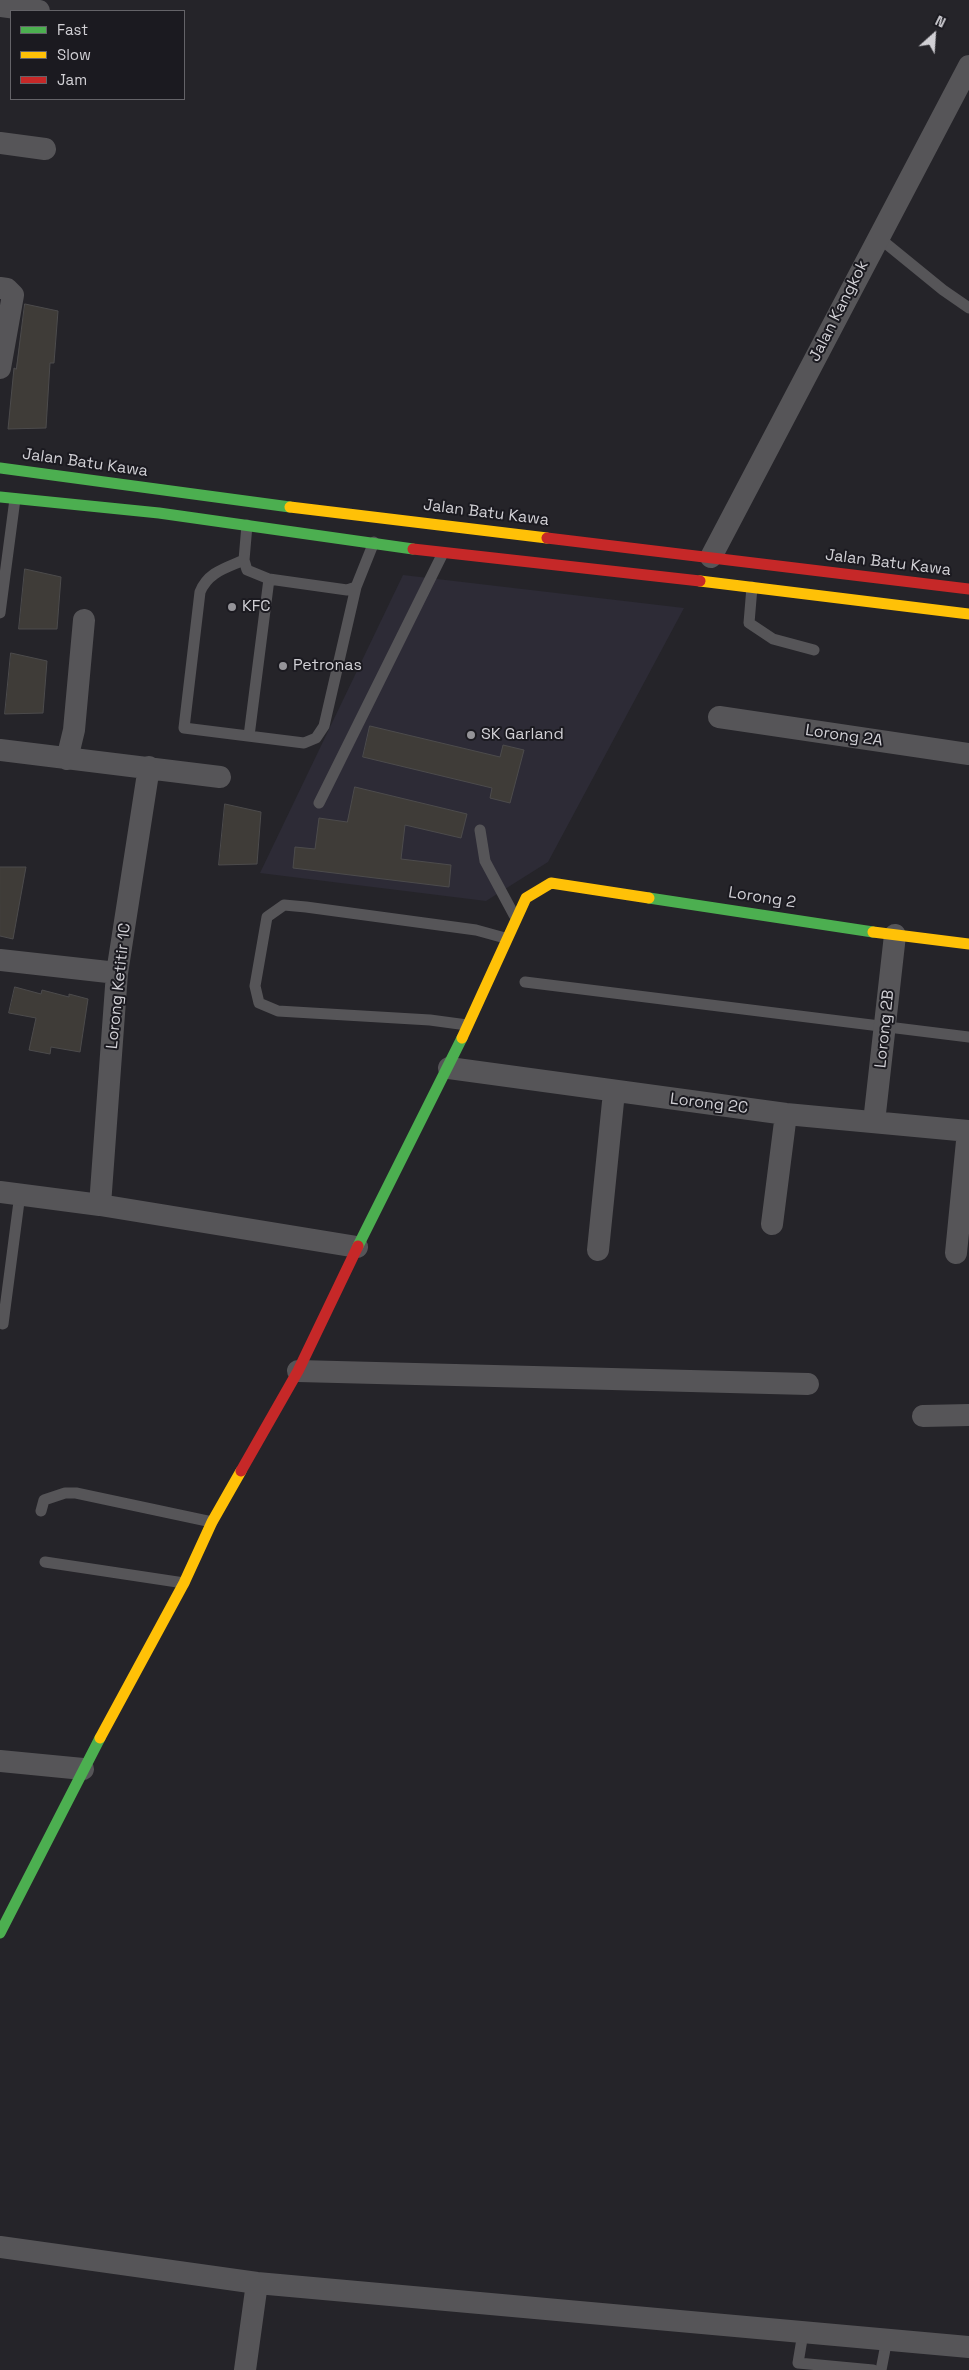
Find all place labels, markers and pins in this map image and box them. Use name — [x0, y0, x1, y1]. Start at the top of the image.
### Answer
place label: KFC — [242, 597, 271, 617]
marker: KFC — [226, 601, 238, 613]
place label: Petronas — [293, 656, 362, 676]
marker: Petronas — [277, 660, 289, 672]
place label: SK Garland — [481, 725, 564, 745]
marker: SK Garland — [465, 729, 477, 741]

